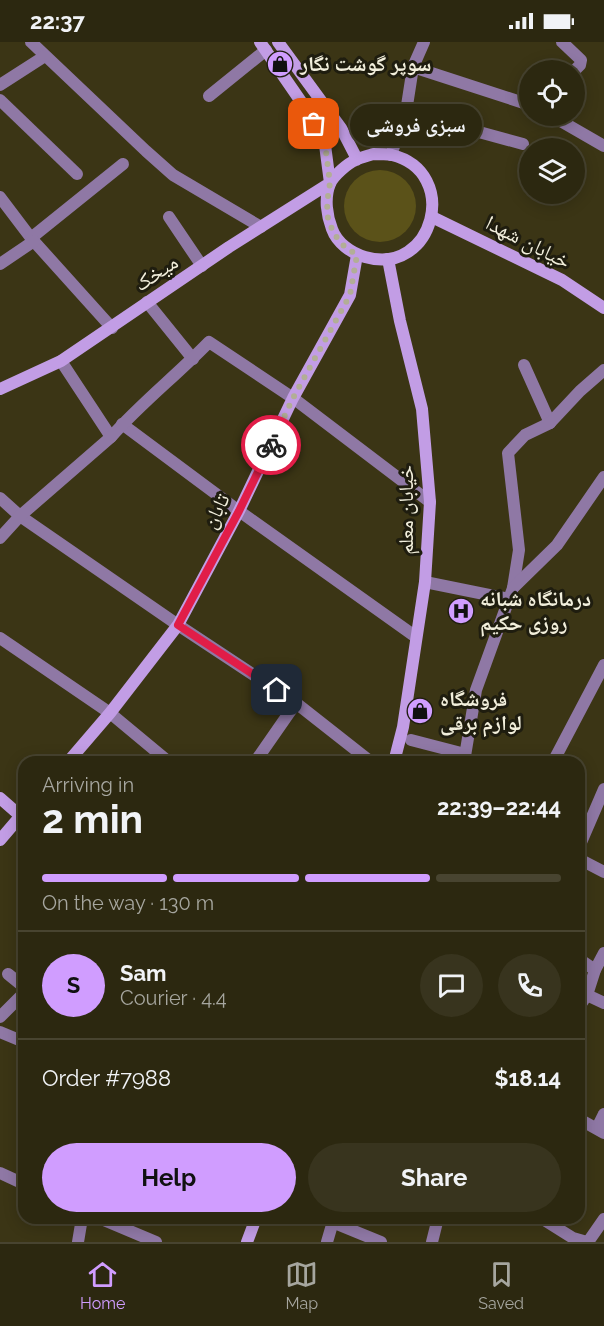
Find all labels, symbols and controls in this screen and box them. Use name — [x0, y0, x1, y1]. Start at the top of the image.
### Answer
text: 22:37 — [30, 8, 85, 34]
shop icon: سوپر گوشت نگار — [265, 49, 295, 79]
place label: سوپر گوشت نگار — [299, 51, 431, 76]
map controls — [519, 60, 585, 204]
button: locate — [519, 60, 585, 126]
pin — [288, 98, 339, 149]
callout: سبزی فروشی — [350, 103, 482, 145]
icon: bag — [297, 107, 330, 140]
text: سبزی فروشی — [366, 113, 466, 137]
button: layers — [519, 138, 585, 204]
street label: خیابان شهدا — [482, 210, 575, 274]
street label: میخک — [129, 249, 182, 296]
courier — [241, 415, 301, 475]
icon: bike — [255, 429, 288, 462]
street label: خیابان معلم — [393, 465, 420, 555]
street label: تابان — [196, 489, 235, 532]
place label: درمانگاه شبانه روزی حکیم — [480, 586, 591, 637]
hospital icon: درمانگاه شبانه روزی حکیم — [446, 596, 476, 626]
pin — [251, 664, 302, 715]
icon: home — [260, 673, 293, 706]
place label: فروشگاه لوازم برقی — [440, 686, 522, 737]
shop icon: فروشگاه لوازم برقی — [405, 696, 435, 726]
text: Arriving in — [42, 773, 134, 797]
text: 22:39–22:44 — [437, 794, 561, 820]
text: 2 min — [42, 796, 143, 842]
text: On the way · 130 m — [42, 891, 214, 915]
button: chat — [420, 954, 483, 1017]
button: phone — [498, 954, 561, 1017]
text: Sam — [120, 960, 167, 986]
text: S — [67, 972, 80, 998]
text: Courier · 4.4 — [120, 986, 227, 1010]
text: Order #7988 — [42, 1065, 171, 1091]
text: $18.14 — [495, 1065, 561, 1091]
button: Help — [42, 1143, 296, 1212]
button: Share — [308, 1143, 561, 1212]
tab: Home — [80, 1258, 125, 1313]
tab: Map — [285, 1258, 318, 1313]
tab: Saved — [478, 1258, 524, 1313]

